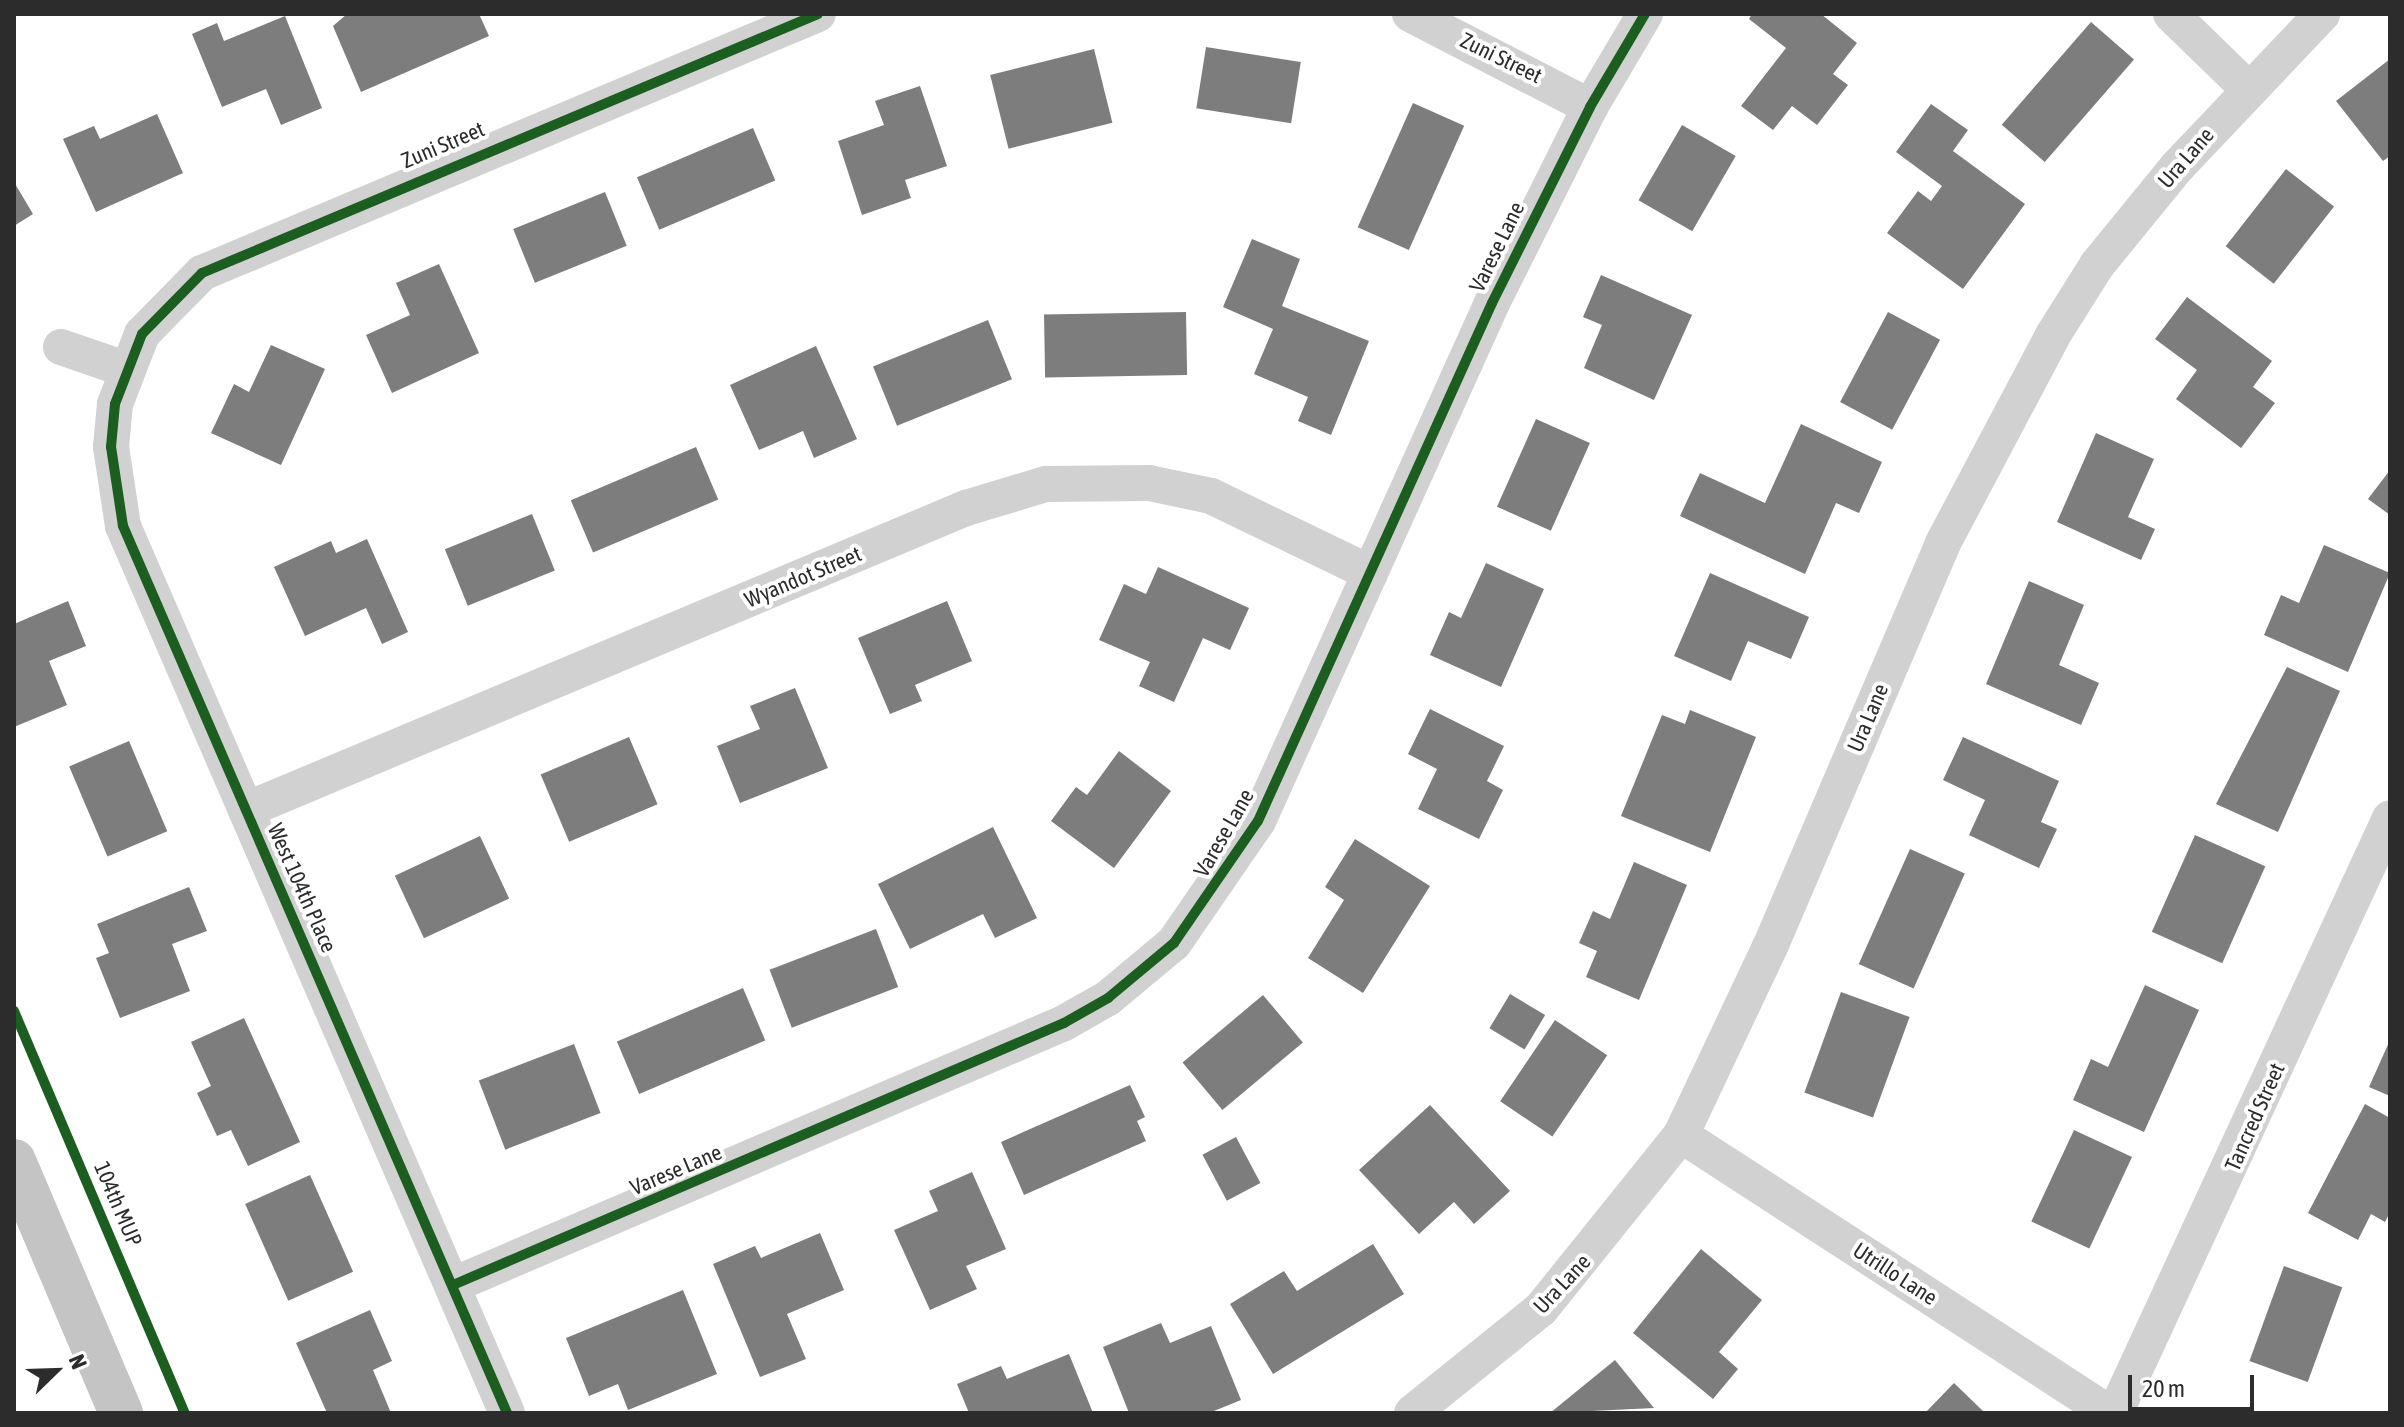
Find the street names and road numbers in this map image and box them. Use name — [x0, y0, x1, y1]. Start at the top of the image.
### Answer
street label: Zuni Street — [1456, 27, 1546, 89]
street label: Zuni Street — [398, 116, 488, 174]
street label: Ura Lane — [2153, 122, 2219, 194]
street label: Varese Lane — [1464, 198, 1530, 296]
street label: Wyandot Street — [741, 541, 865, 613]
street label: Ura Lane — [1842, 680, 1894, 756]
street label: Varese Lane — [1188, 784, 1260, 882]
street label: West 104th Place — [262, 819, 342, 957]
street label: Tancred Street — [2220, 1059, 2290, 1175]
street label: Varese Lane — [626, 1139, 726, 1201]
street label: 104th MUP — [88, 1158, 148, 1250]
street label: Utrillo Lane — [1848, 1237, 1942, 1311]
street label: Ura Lane — [1528, 1249, 1596, 1319]

